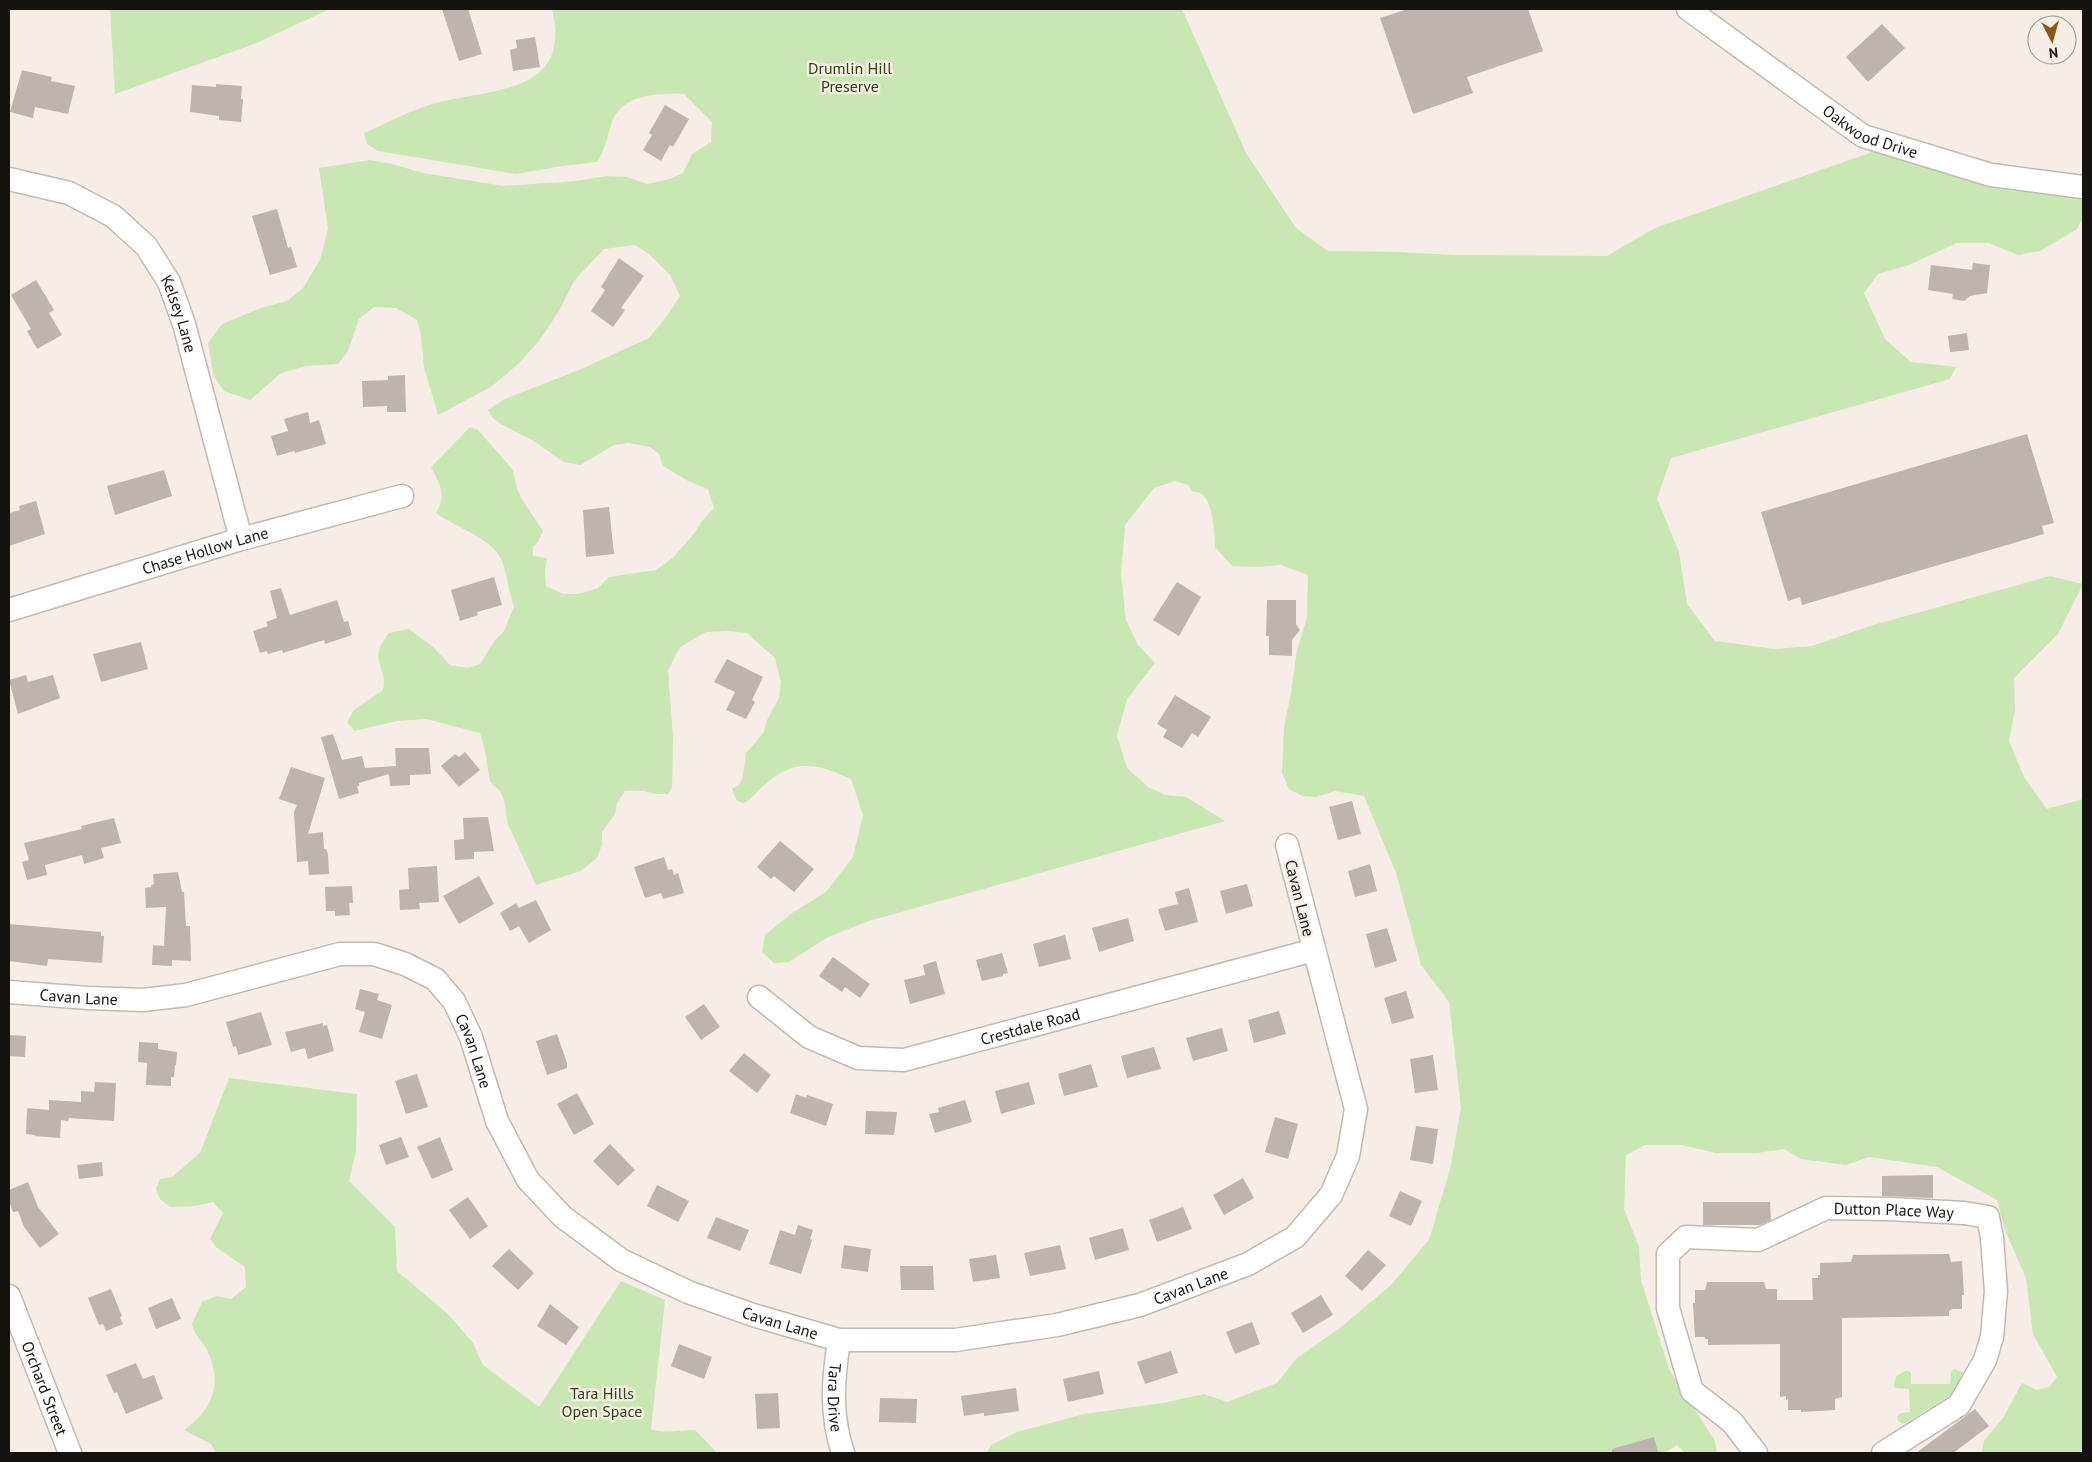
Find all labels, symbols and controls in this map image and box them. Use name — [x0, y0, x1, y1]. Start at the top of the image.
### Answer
north arrow — [2027, 15, 2077, 65]
text: N — [2048, 43, 2059, 62]
park label: Drumlin Hill Preserve — [808, 58, 892, 96]
street label: Oakwood Drive — [1819, 100, 1920, 162]
street label: Kelsey Lane — [157, 271, 201, 355]
street label: Chase Hollow Lane — [140, 522, 270, 579]
street label: Cavan Lane — [1281, 858, 1319, 938]
street label: Cavan Lane — [39, 984, 118, 1009]
street label: Crestdale Road — [978, 1003, 1082, 1049]
street label: Cavan Lane — [451, 1010, 496, 1091]
street label: Dutton Place Way — [1834, 1198, 1955, 1222]
street label: Cavan Lane — [1150, 1263, 1231, 1309]
street label: Cavan Lane — [739, 1302, 820, 1343]
street label: Orchard Street — [17, 1338, 72, 1439]
street label: Tara Drive — [824, 1362, 847, 1434]
park label: Tara Hills Open Space — [562, 1383, 642, 1421]

